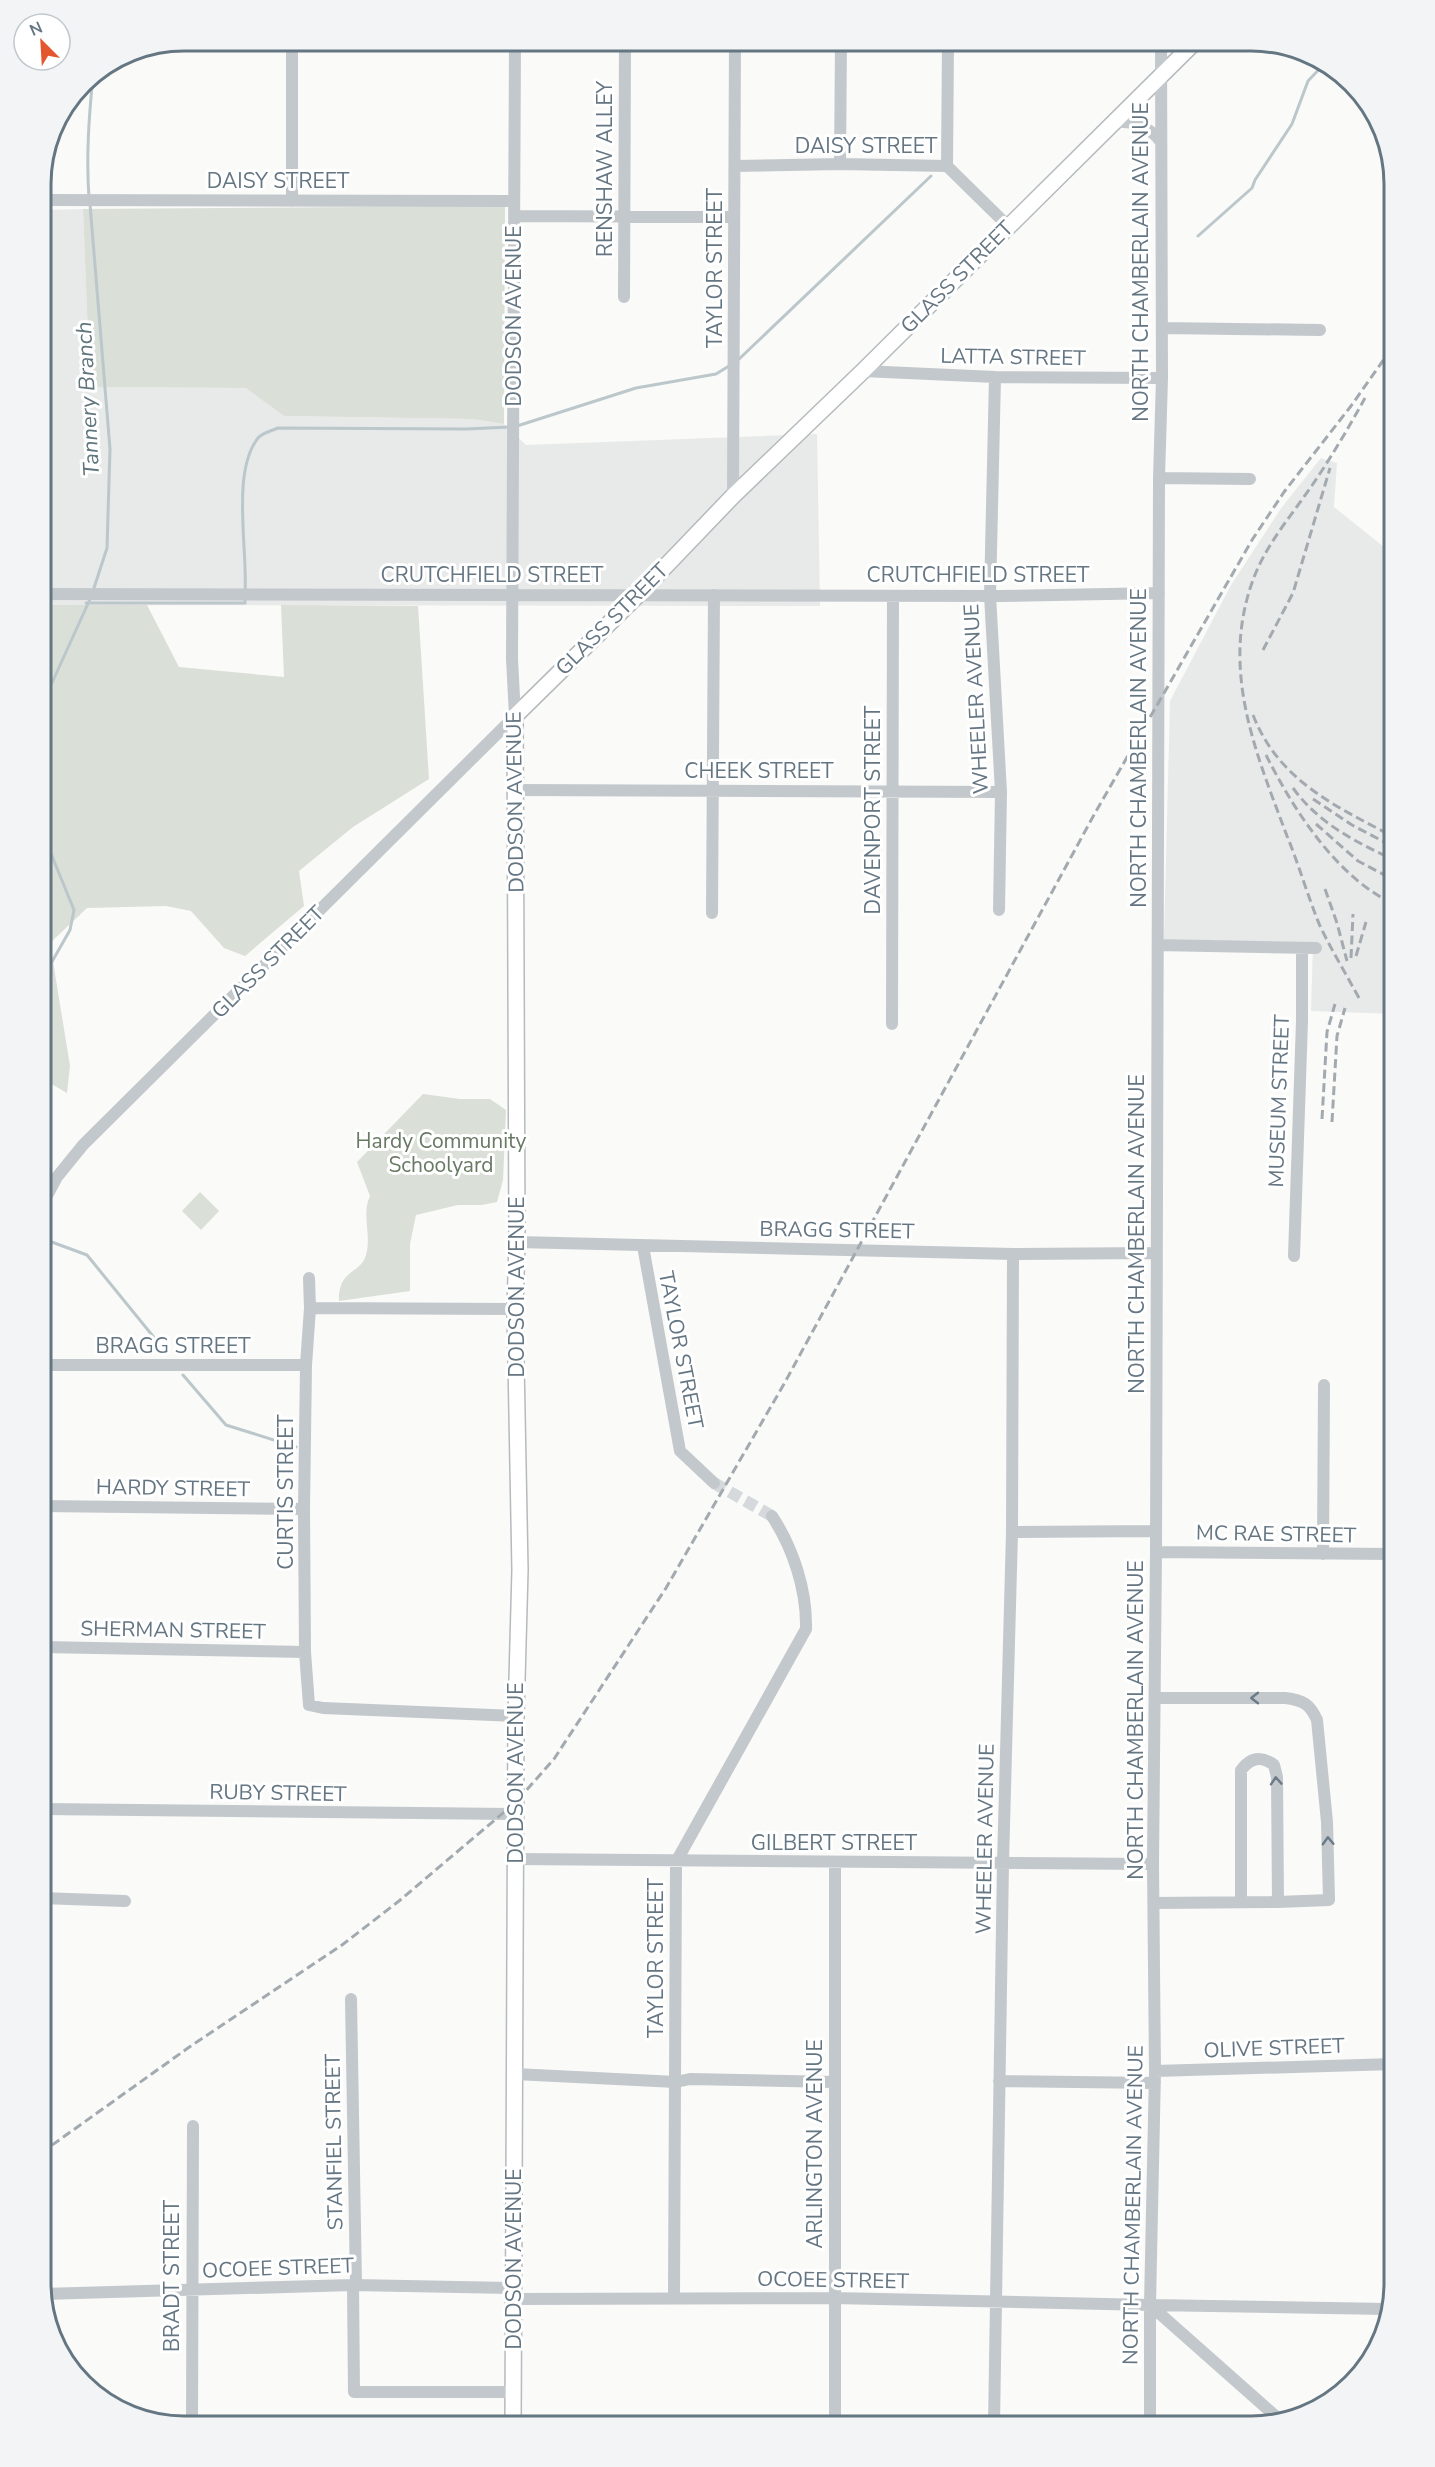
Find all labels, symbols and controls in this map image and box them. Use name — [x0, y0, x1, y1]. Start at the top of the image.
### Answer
north arrow — [12, 12, 72, 72]
text: N — [26, 17, 46, 42]
street label: RENSHAW ALLEY — [591, 80, 619, 257]
street label: NORTH CHAMBERLAIN AVENUE — [1127, 102, 1155, 422]
street label: DAISY STREET — [795, 132, 938, 160]
street label: DAISY STREET — [207, 167, 350, 195]
street label: TAYLOR STREET — [701, 188, 729, 348]
street label: GLASS STREET — [894, 214, 1020, 340]
street label: DODSON AVENUE — [500, 225, 528, 407]
water label: Tannery Branch — [69, 321, 107, 477]
street label: LATTA STREET — [940, 342, 1086, 372]
street label: GLASS STREET — [549, 556, 675, 682]
street label: CRUTCHFIELD STREET — [381, 561, 604, 589]
street label: CRUTCHFIELD STREET — [867, 561, 1090, 589]
street label: NORTH CHAMBERLAIN AVENUE — [1125, 588, 1153, 908]
street label: WHEELER AVENUE — [957, 603, 995, 795]
street label: DAVENPORT STREET — [859, 705, 887, 914]
street label: DODSON AVENUE — [499, 711, 531, 893]
street label: CHEEK STREET — [684, 757, 834, 785]
street label: GLASS STREET — [205, 899, 331, 1025]
street label: MUSEUM STREET — [1262, 1014, 1296, 1188]
street label: NORTH CHAMBERLAIN AVENUE — [1123, 1074, 1151, 1394]
park label: Hardy Community Schoolyard — [356, 1127, 527, 1179]
street label: DODSON AVENUE — [503, 1196, 531, 1378]
street label: BRAGG STREET — [759, 1215, 915, 1245]
street label: TAYLOR STREET — [652, 1269, 710, 1432]
street label: BRAGG STREET — [95, 1332, 251, 1360]
street label: CURTIS STREET — [272, 1414, 300, 1570]
street label: HARDY STREET — [96, 1473, 251, 1503]
street label: MC RAE STREET — [1196, 1519, 1357, 1549]
street label: NORTH CHAMBERLAIN AVENUE — [1122, 1560, 1150, 1880]
street label: SHERMAN STREET — [80, 1614, 266, 1646]
street label: DODSON AVENUE — [502, 1682, 530, 1864]
one-way arrow — [1250, 1692, 1259, 1704]
street label: WHEELER AVENUE — [969, 1743, 1001, 1935]
one-way arrow — [1270, 1776, 1283, 1786]
street label: RUBY STREET — [209, 1778, 347, 1808]
street label: GILBERT STREET — [751, 1829, 917, 1857]
one-way arrow — [1321, 1837, 1334, 1846]
street label: TAYLOR STREET — [642, 1878, 670, 2038]
street label: OLIVE STREET — [1203, 2032, 1345, 2064]
street label: ARLINGTON AVENUE — [801, 2039, 829, 2249]
street label: NORTH CHAMBERLAIN AVENUE — [1116, 2045, 1150, 2365]
street label: STANFIEL STREET — [318, 2053, 350, 2231]
street label: DODSON AVENUE — [500, 2168, 528, 2350]
street label: BRADT STREET — [158, 2200, 186, 2352]
street label: OCOEE STREET — [202, 2251, 355, 2285]
street label: OCOEE STREET — [757, 2265, 910, 2295]

